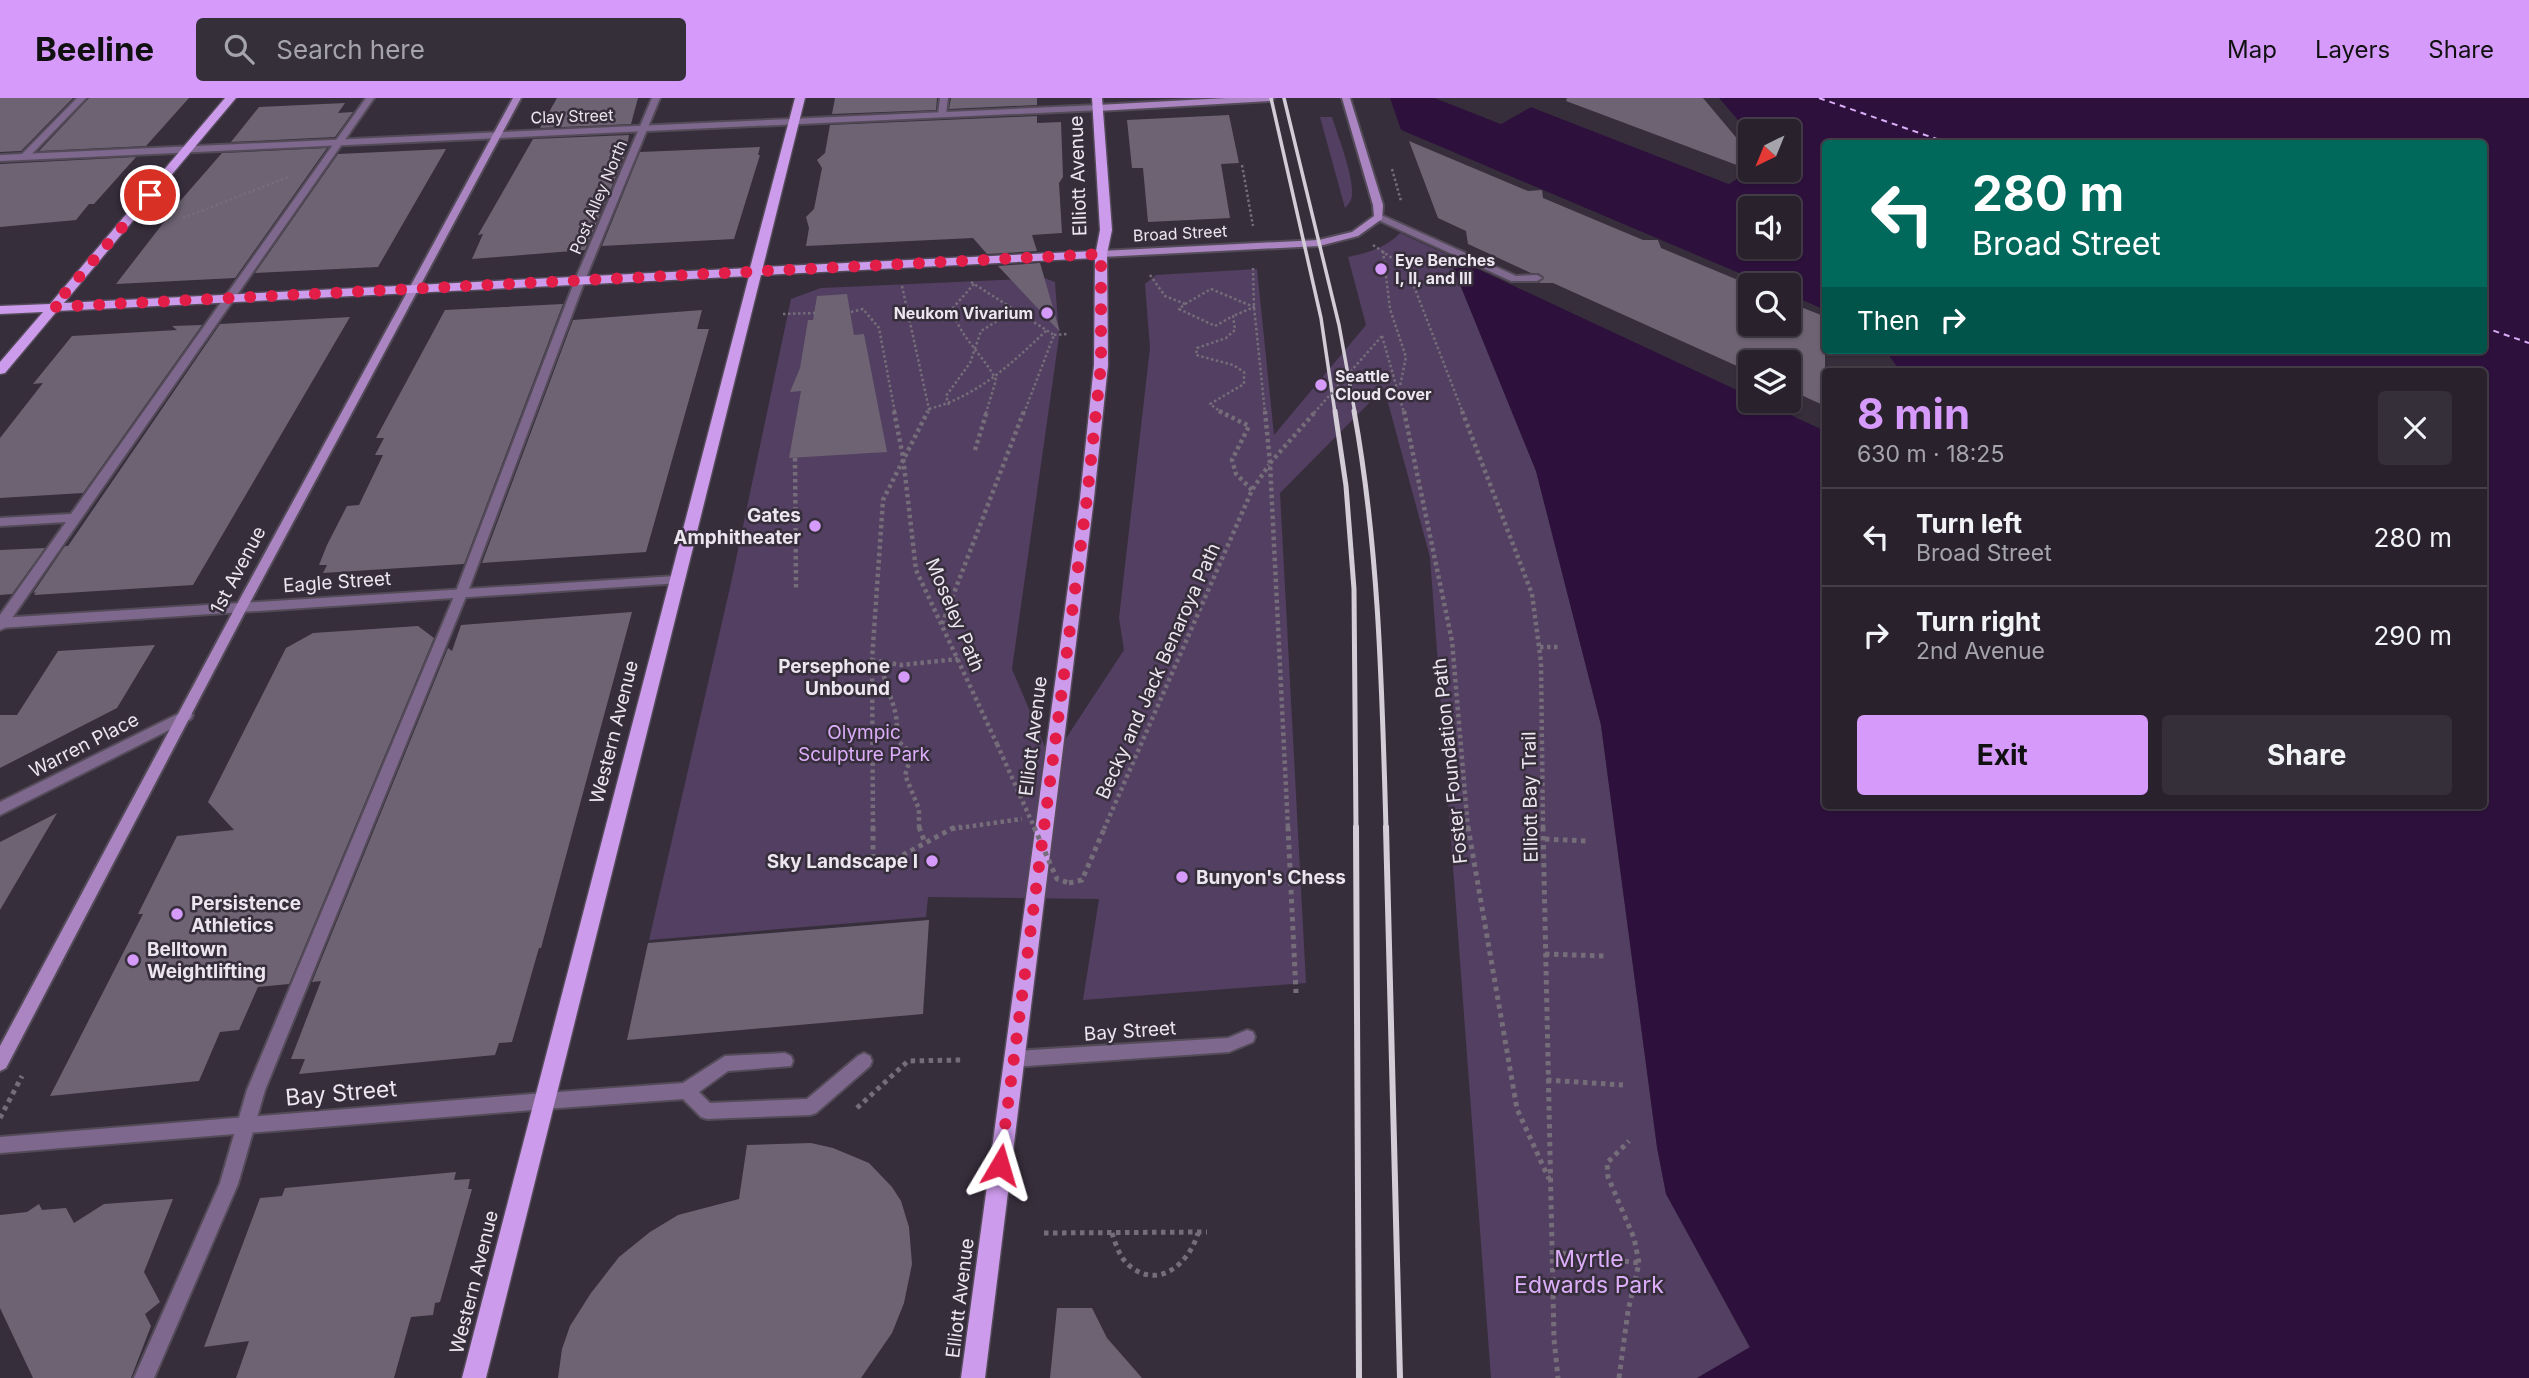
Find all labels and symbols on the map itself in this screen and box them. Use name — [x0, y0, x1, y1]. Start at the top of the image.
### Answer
street label: Clay Street — [530, 105, 614, 127]
street label: Elliott Avenue — [1064, 115, 1092, 237]
north arrow — [1738, 119, 1801, 182]
street label: Post Alley North — [565, 137, 631, 257]
pin — [120, 165, 180, 225]
street label: Broad Street — [1132, 221, 1228, 245]
place label: Eye Benches I, II, and III — [1395, 250, 1495, 288]
marker: Eye Benches I, II, and III — [1373, 261, 1389, 277]
place label: Neukom Vivarium — [894, 303, 1033, 323]
marker: Neukom Vivarium — [1039, 305, 1055, 321]
place label: Seattle Cloud Cover — [1335, 366, 1432, 404]
marker: Seattle Cloud Cover — [1313, 377, 1329, 393]
place label: Gates Amphitheater — [673, 504, 801, 549]
marker: Gates Amphitheater — [807, 518, 823, 534]
street label: 1st Avenue — [205, 522, 271, 618]
street label: Becky and Jack Benaroya Path — [1091, 539, 1225, 803]
street label: Moseley Path — [921, 555, 989, 675]
street label: Eagle Street — [282, 567, 392, 597]
place label: Persephone Unbound — [778, 655, 890, 700]
street label: Foster Foundation Path — [1428, 657, 1472, 865]
street label: Western Avenue — [585, 658, 643, 806]
marker: Persephone Unbound — [896, 669, 912, 685]
street label: Elliott Avenue — [1014, 675, 1052, 797]
street label: Warren Place — [25, 708, 143, 782]
park label: Olympic Sculpture Park — [798, 721, 931, 766]
street label: Elliott Bay Trail — [1517, 731, 1543, 863]
place label: Sky Landscape I — [767, 850, 918, 873]
marker: Sky Landscape I — [924, 853, 940, 869]
place label: Bunyon's Chess — [1196, 866, 1346, 889]
marker: Bunyon's Chess — [1174, 869, 1190, 885]
place label: Persistence Athletics — [191, 892, 301, 937]
marker: Persistence Athletics — [169, 906, 185, 922]
place label: Belltown Weightlifting — [147, 938, 266, 983]
marker: Belltown Weightlifting — [125, 952, 141, 968]
street label: Bay Street — [1083, 1016, 1177, 1046]
street label: Bay Street — [284, 1074, 398, 1112]
position arrow — [963, 1128, 1037, 1202]
street label: Western Avenue — [445, 1208, 503, 1356]
street label: Elliott Avenue — [941, 1237, 979, 1359]
park label: Myrtle Edwards Park — [1514, 1245, 1664, 1299]

